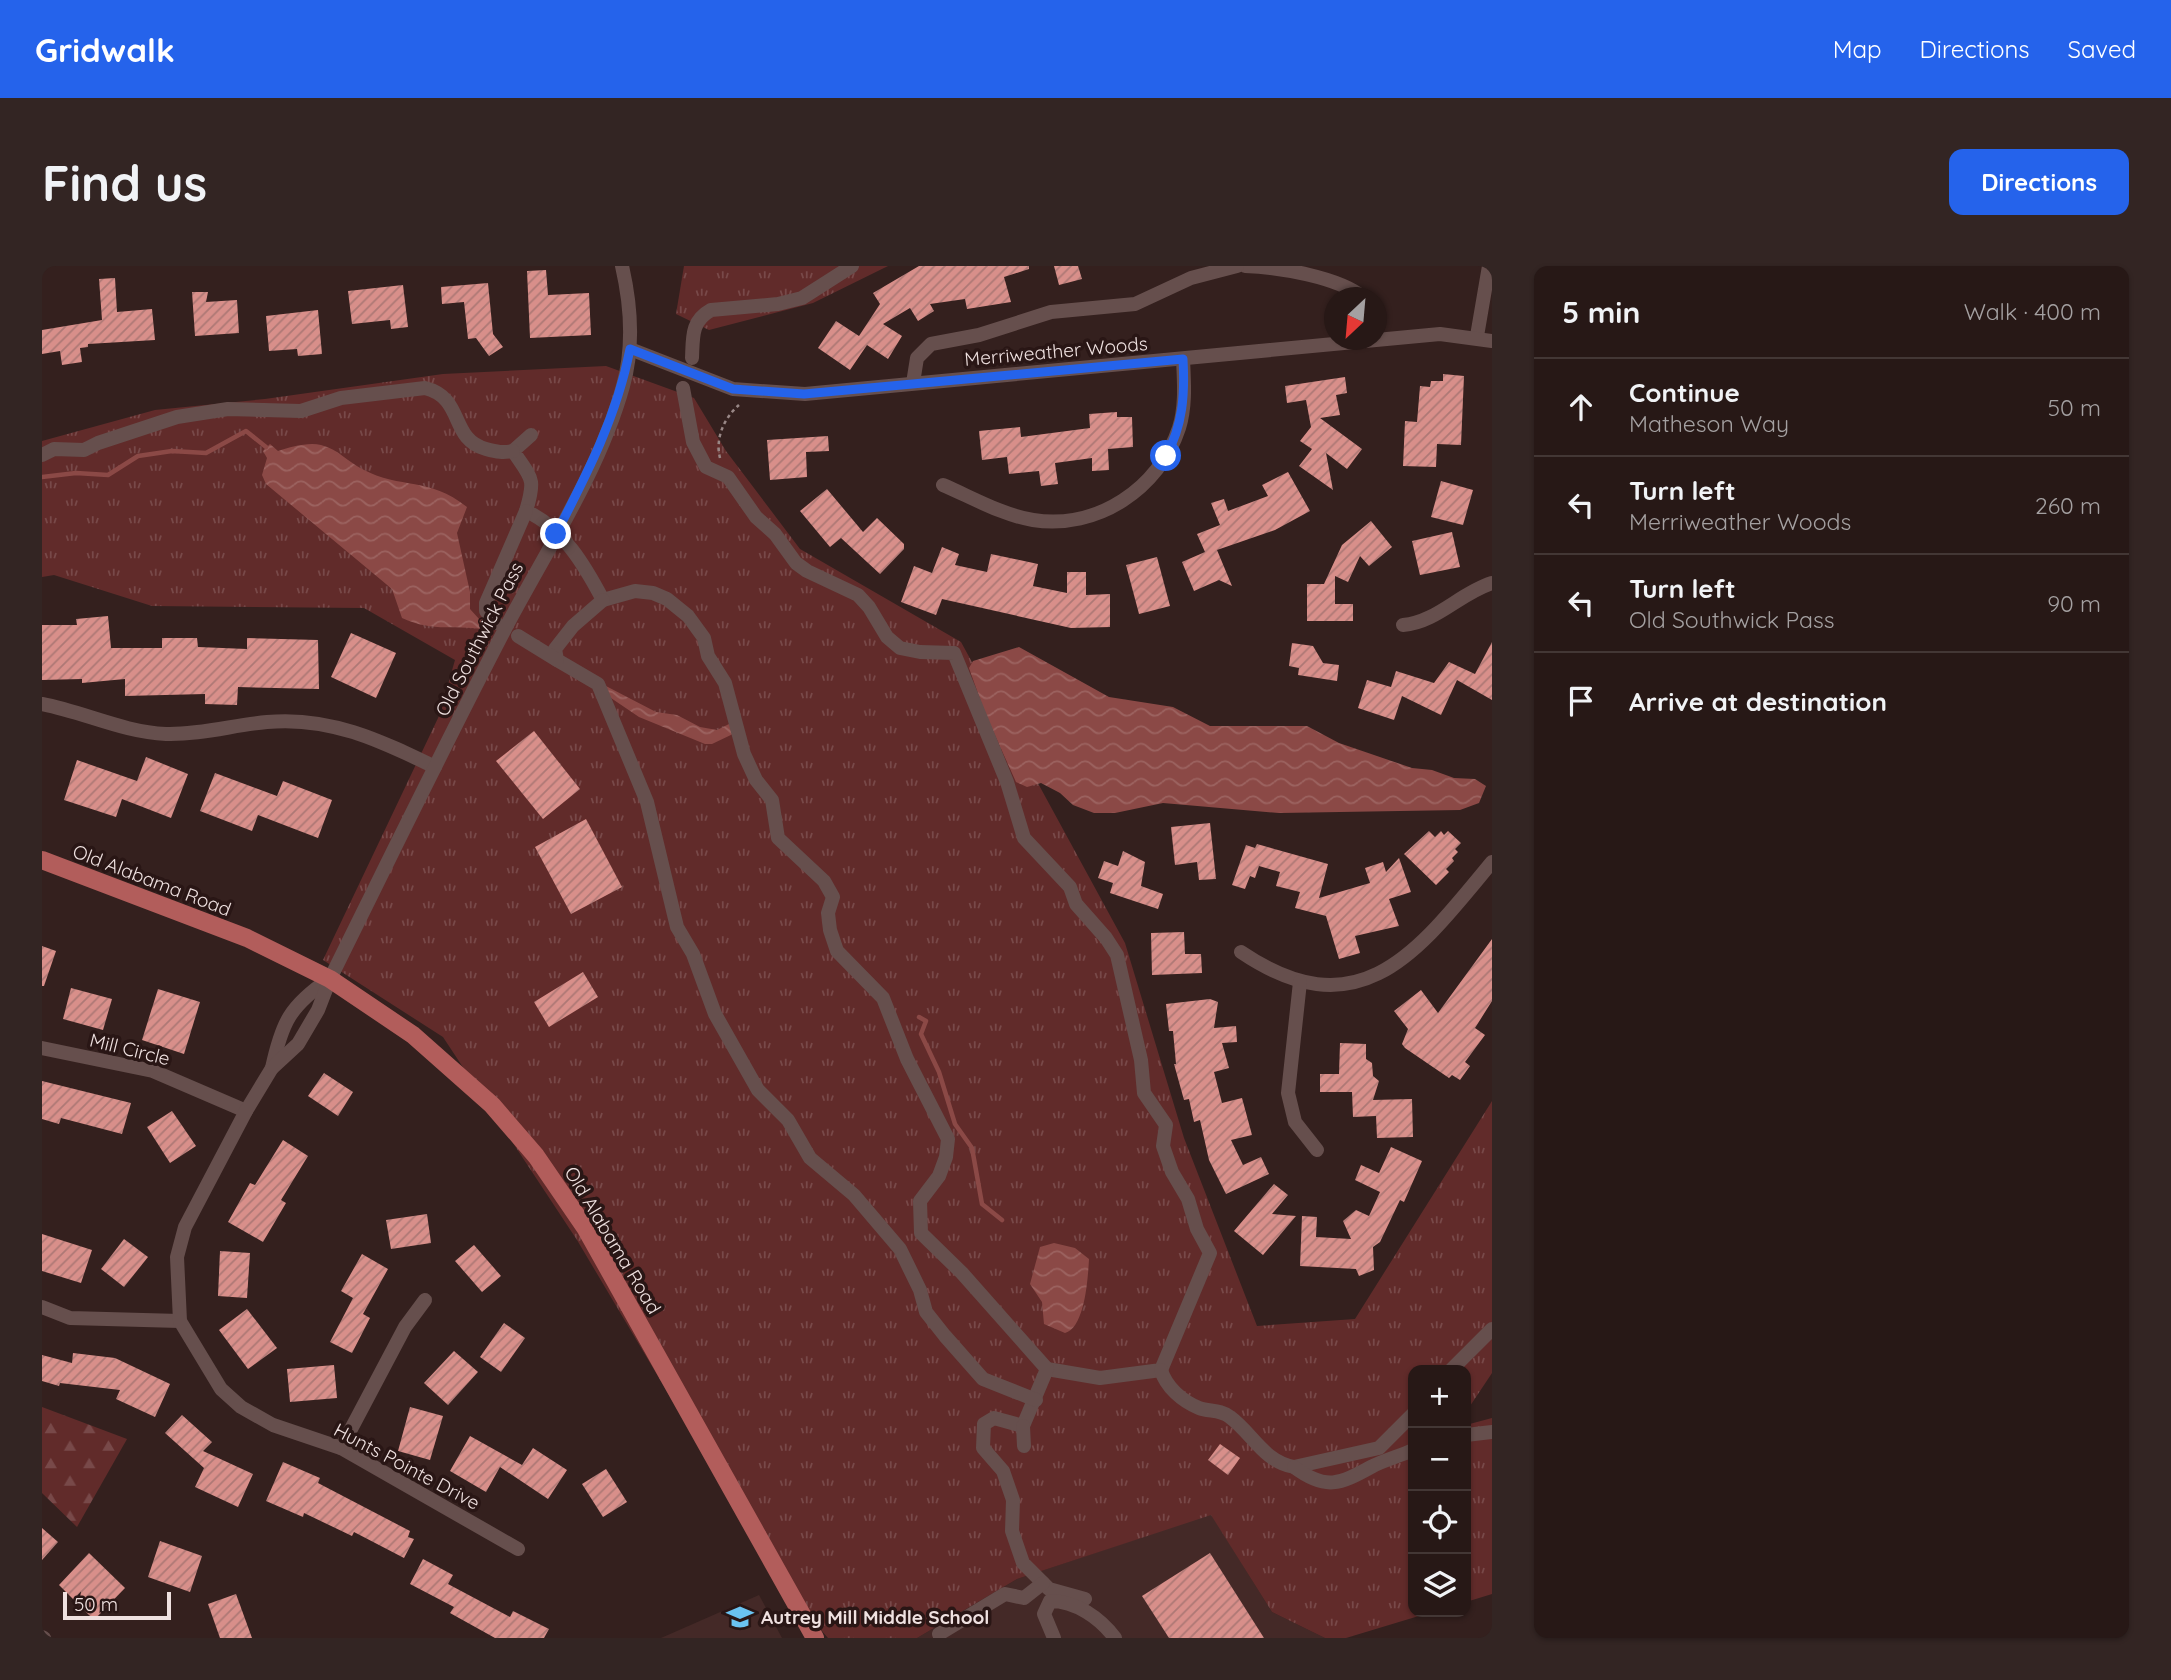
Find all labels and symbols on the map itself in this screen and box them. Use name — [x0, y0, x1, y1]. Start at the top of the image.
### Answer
north arrow — [1324, 287, 1387, 350]
street label: Merriweather Woods — [963, 331, 1149, 371]
route start — [1150, 440, 1181, 471]
route end — [540, 518, 571, 549]
street label: Old Southwick Pass — [430, 558, 528, 720]
street label: Old Alabama Road — [69, 839, 235, 921]
street label: Mill Circle — [87, 1027, 173, 1071]
street label: Old Alabama Road — [559, 1162, 667, 1318]
street label: Hunts Pointe Drive — [330, 1417, 484, 1515]
scale bar — [63, 1589, 172, 1621]
school or university icon: Autrey Mill Middle School — [725, 1602, 755, 1632]
place label: Autrey Mill Middle School — [761, 1605, 990, 1629]

